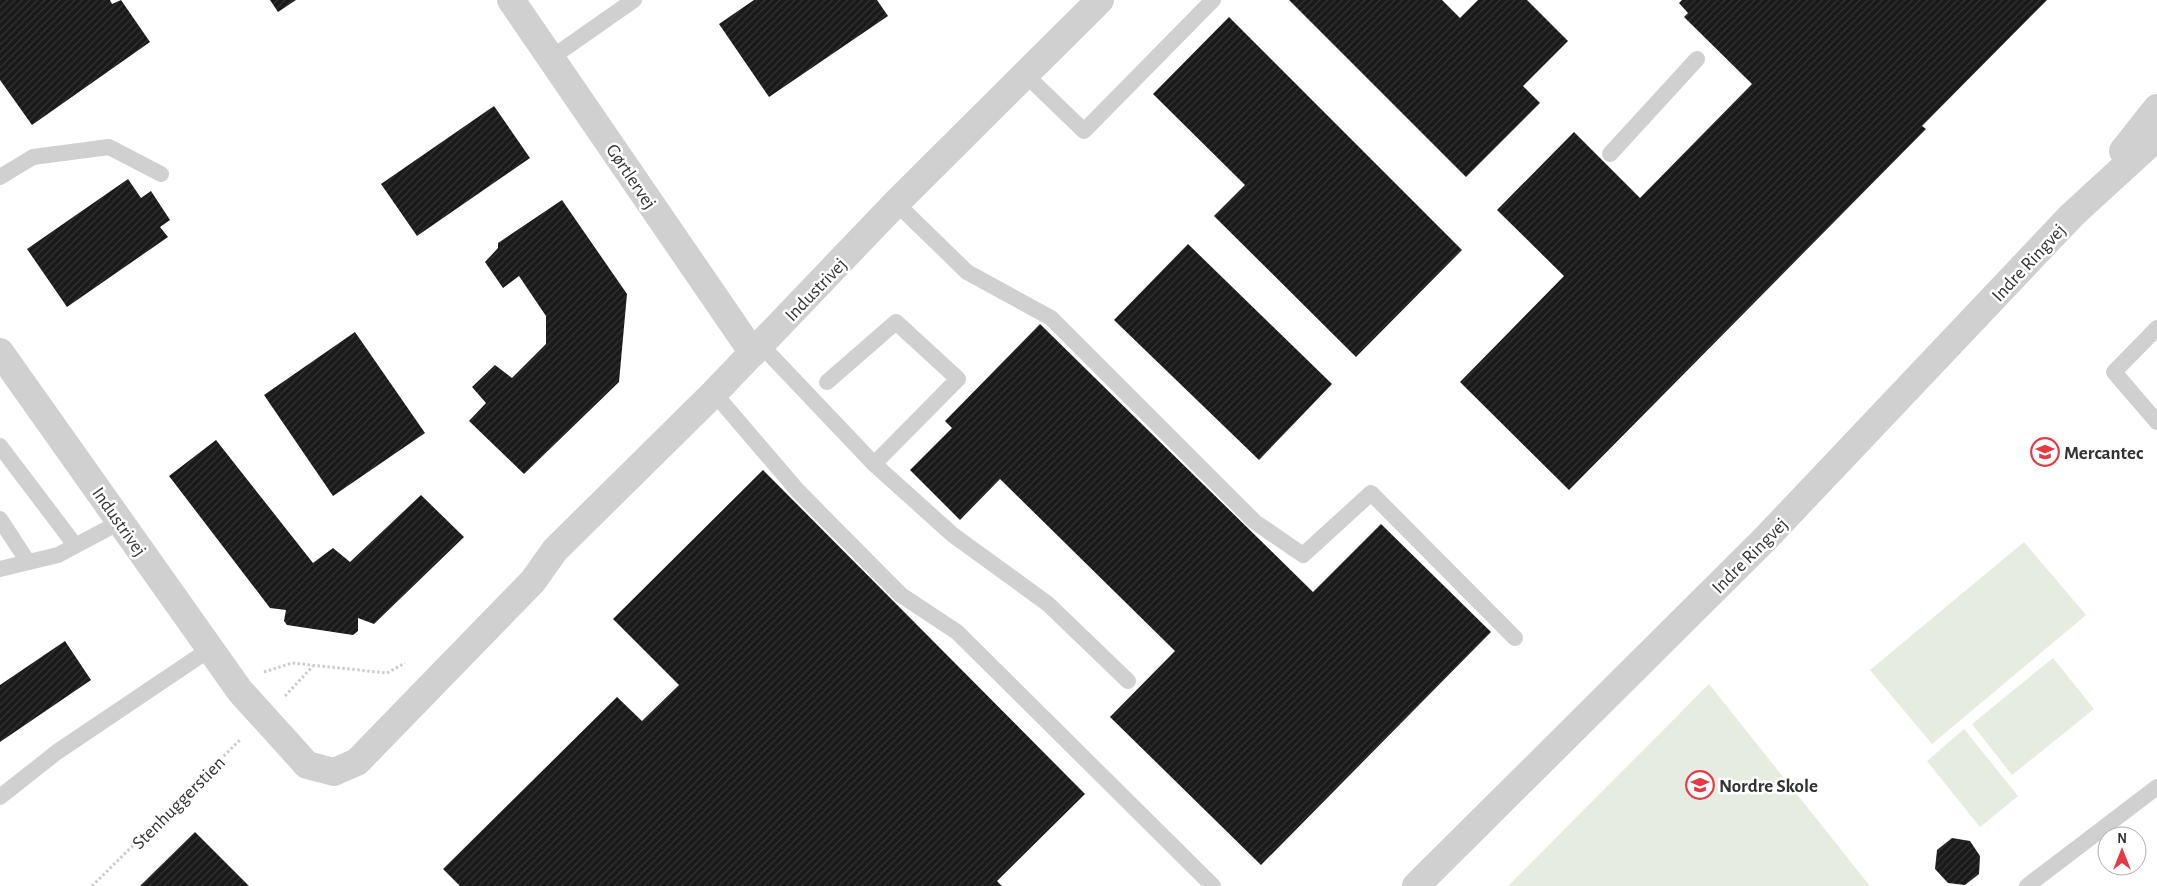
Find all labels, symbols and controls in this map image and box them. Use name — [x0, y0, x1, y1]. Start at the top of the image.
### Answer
street label: Gørtlervej — [602, 141, 659, 213]
street label: Indre Ringvej — [1989, 221, 2070, 305]
street label: Industrivej — [782, 255, 851, 325]
school or university icon: Mercantec — [2030, 437, 2060, 467]
place label: Mercantec — [2064, 444, 2144, 463]
street label: Industrivej — [88, 484, 149, 560]
street label: Indre Ringvej — [1709, 515, 1792, 598]
street label: Stenhuggerstien — [129, 753, 229, 853]
school or university icon: Nordre Skole — [1685, 770, 1715, 800]
place label: Nordre Skole — [1719, 777, 1818, 796]
north arrow — [2097, 826, 2147, 876]
text: N — [2117, 832, 2127, 846]

